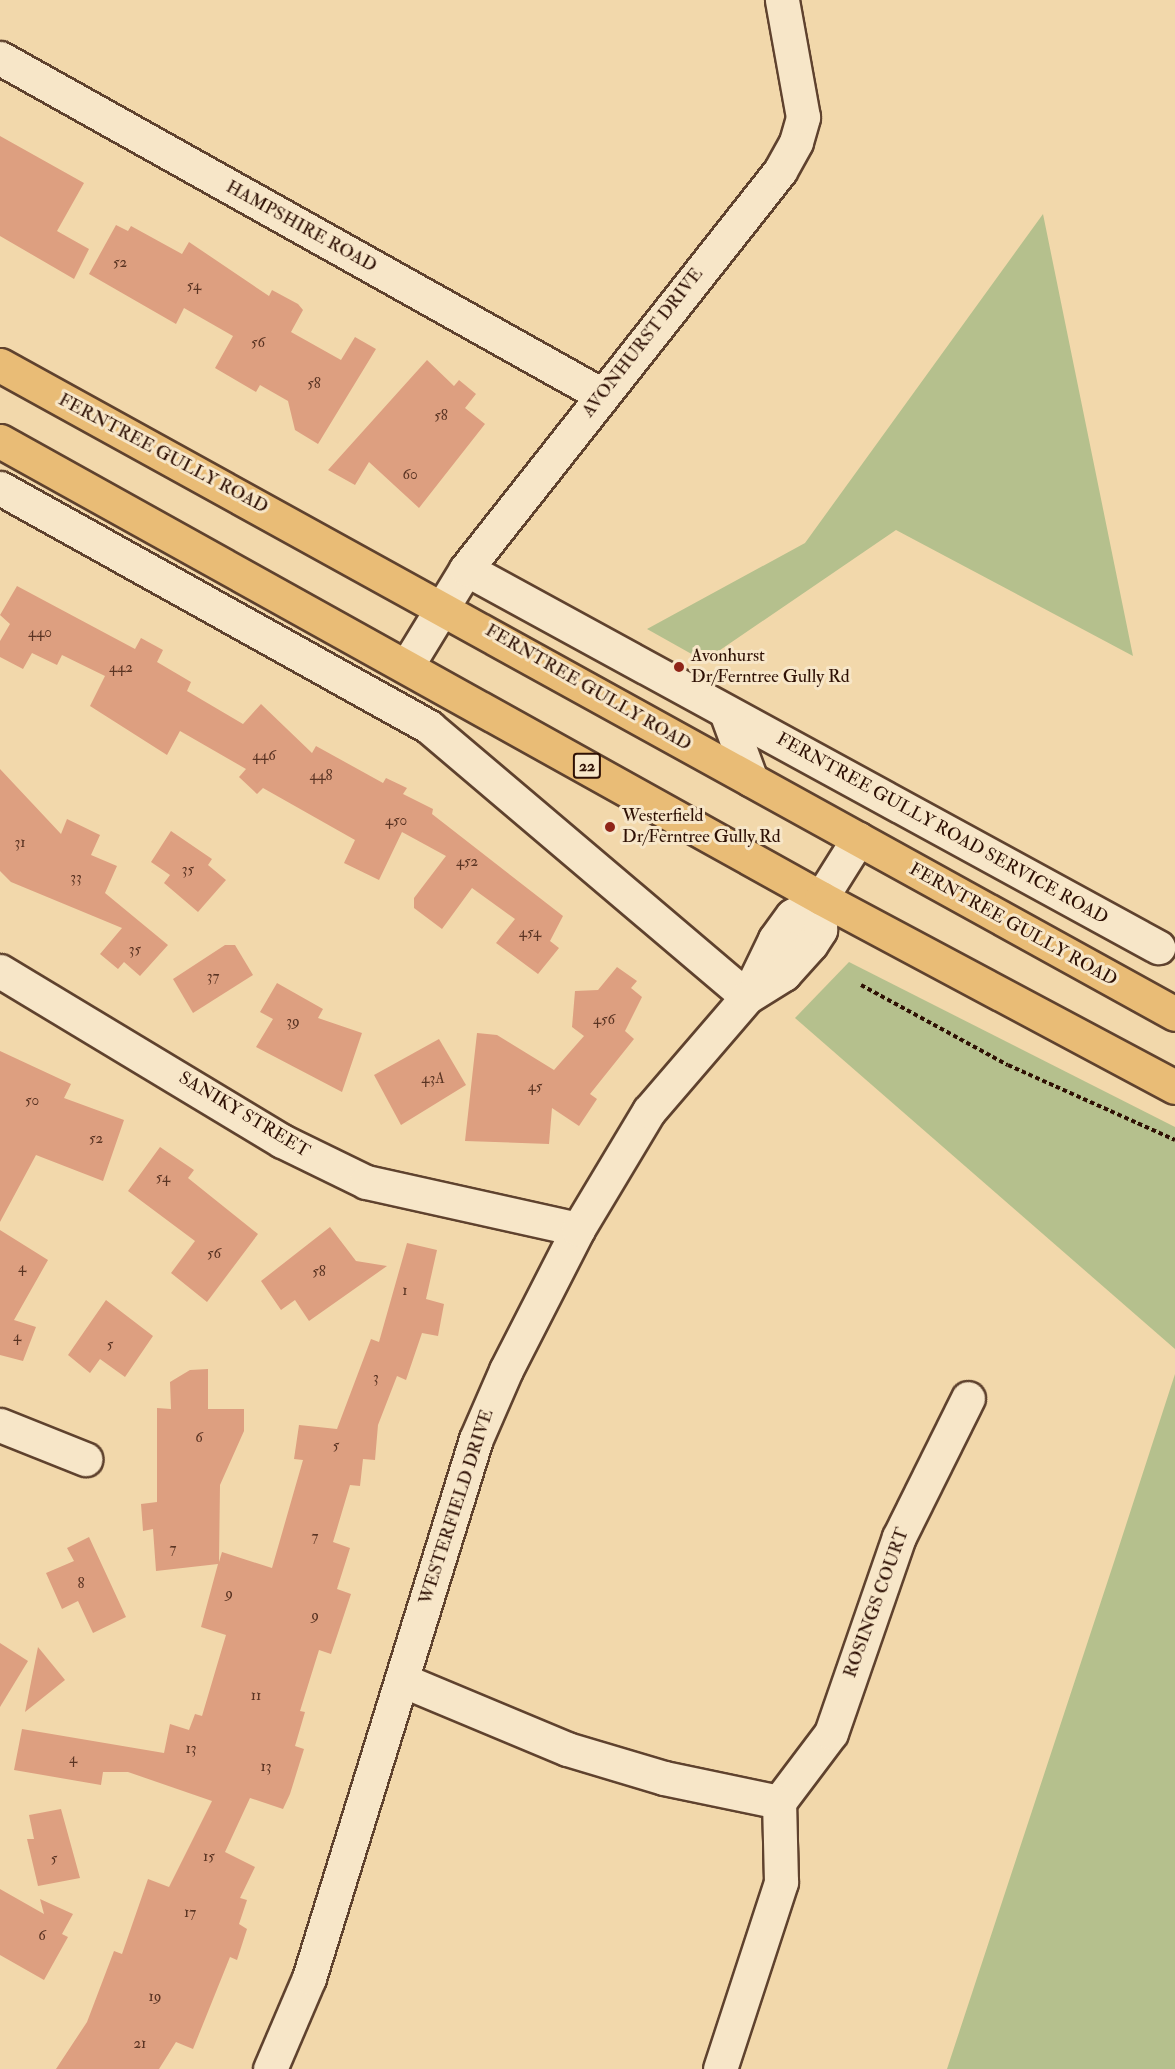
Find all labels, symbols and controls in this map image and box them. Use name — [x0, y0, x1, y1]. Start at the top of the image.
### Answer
street label: HAMPSHIRE ROAD — [222, 177, 380, 277]
house number: 52 — [113, 254, 127, 272]
street label: AVONHURST DRIVE — [578, 264, 708, 422]
house number: 54 — [187, 277, 201, 295]
house number: 56 — [251, 334, 265, 352]
house number: 58 — [307, 375, 321, 393]
street label: FERNTREE GULLY ROAD — [55, 389, 271, 519]
house number: 58 — [434, 407, 448, 425]
house number: 60 — [402, 466, 418, 484]
street label: FERNTREE GULLY ROAD — [481, 620, 695, 756]
house number: 440 — [28, 624, 52, 642]
place label: Avonhurst Dr/Ferntree Gully Rd — [691, 646, 850, 688]
house number: 442 — [109, 659, 133, 677]
marker: Avonhurst Dr/Ferntree Gully Rd — [672, 660, 686, 674]
street label: FERNTREE GULLY ROAD SERVICE ROAD — [772, 728, 1112, 930]
house number: 446 — [252, 747, 276, 765]
road number: 22 — [572, 753, 602, 779]
house number: 448 — [309, 767, 333, 785]
place label: Westerfield Dr/Ferntree Gully Rd — [622, 806, 781, 848]
house number: 450 — [385, 812, 407, 830]
marker: Westerfield Dr/Ferntree Gully Rd — [603, 820, 617, 834]
house number: 31 — [14, 834, 26, 852]
house number: 452 — [456, 853, 478, 871]
street label: FERNTREE GULLY ROAD — [905, 859, 1121, 991]
house number: 35 — [182, 861, 194, 879]
house number: 33 — [70, 869, 82, 887]
house number: 454 — [519, 924, 541, 942]
house number: 35 — [129, 941, 141, 959]
house number: 37 — [207, 968, 219, 986]
house number: 456 — [593, 1011, 615, 1029]
house number: 39 — [286, 1013, 300, 1031]
street label: SANIKY STREET — [175, 1067, 313, 1163]
house number: 43A — [421, 1070, 445, 1088]
house number: 45 — [528, 1078, 542, 1096]
house number: 50 — [25, 1092, 39, 1110]
house number: 52 — [89, 1130, 103, 1148]
house number: 54 — [156, 1169, 170, 1187]
house number: 56 — [207, 1245, 221, 1263]
house number: 4 — [18, 1259, 26, 1277]
house number: 58 — [312, 1263, 326, 1281]
house number: 1 — [402, 1282, 408, 1300]
house number: 4 — [13, 1328, 21, 1346]
house number: 5 — [107, 1336, 113, 1354]
house number: 3 — [373, 1369, 379, 1387]
street label: WESTERFIELD DRIVE — [415, 1407, 499, 1607]
house number: 6 — [195, 1429, 203, 1447]
house number: 5 — [333, 1437, 339, 1455]
street label: ROSINGS COURT — [840, 1525, 914, 1681]
house number: 7 — [312, 1528, 318, 1546]
house number: 7 — [170, 1540, 176, 1558]
house number: 8 — [77, 1575, 85, 1593]
house number: 9 — [225, 1585, 233, 1603]
house number: 9 — [311, 1607, 319, 1625]
house number: 11 — [251, 1687, 261, 1705]
house number: 13 — [185, 1740, 197, 1758]
house number: 4 — [69, 1750, 77, 1768]
house number: 13 — [260, 1758, 272, 1776]
house number: 15 — [203, 1848, 215, 1866]
house number: 5 — [51, 1850, 57, 1868]
house number: 17 — [184, 1904, 196, 1922]
house number: 6 — [38, 1927, 46, 1945]
house number: 19 — [149, 1988, 161, 2006]
house number: 21 — [134, 2035, 146, 2053]

